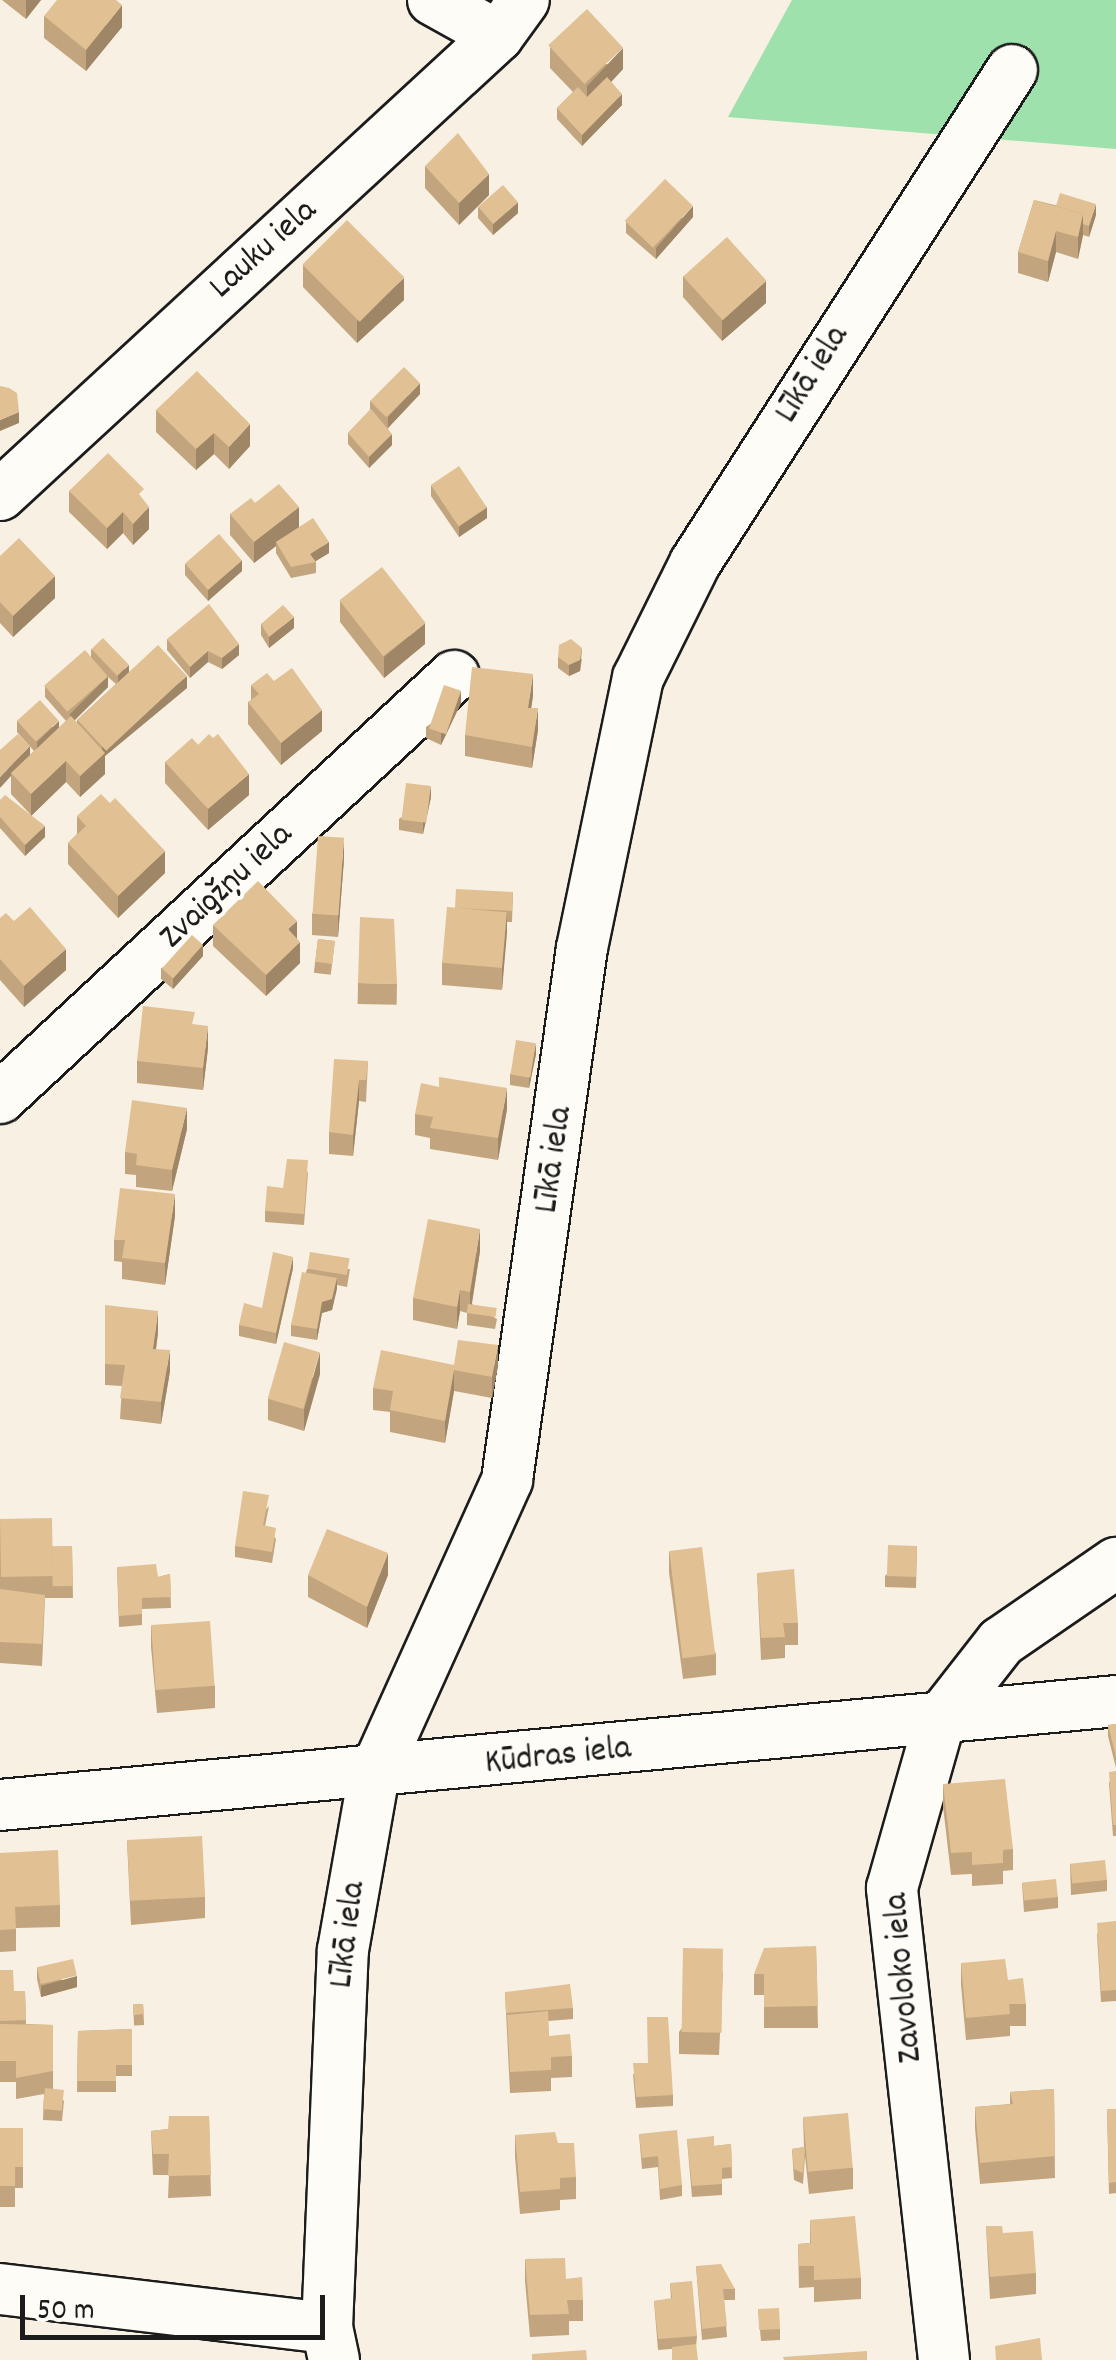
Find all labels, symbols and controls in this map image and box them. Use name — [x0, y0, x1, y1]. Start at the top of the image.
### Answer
street label: Lauku iela — [202, 191, 326, 309]
street label: Līkā iela — [767, 318, 859, 432]
street label: Zvaigžņu iela — [152, 815, 302, 959]
street label: Līkā iela — [527, 1104, 583, 1216]
street label: Kūdras iela — [483, 1728, 633, 1786]
street label: Līkā iela — [322, 1879, 376, 1991]
street label: Zavoloko iela — [877, 1891, 933, 2065]
scale bar — [25, 2275, 330, 2337]
text: 50 m — [37, 2291, 95, 2334]

